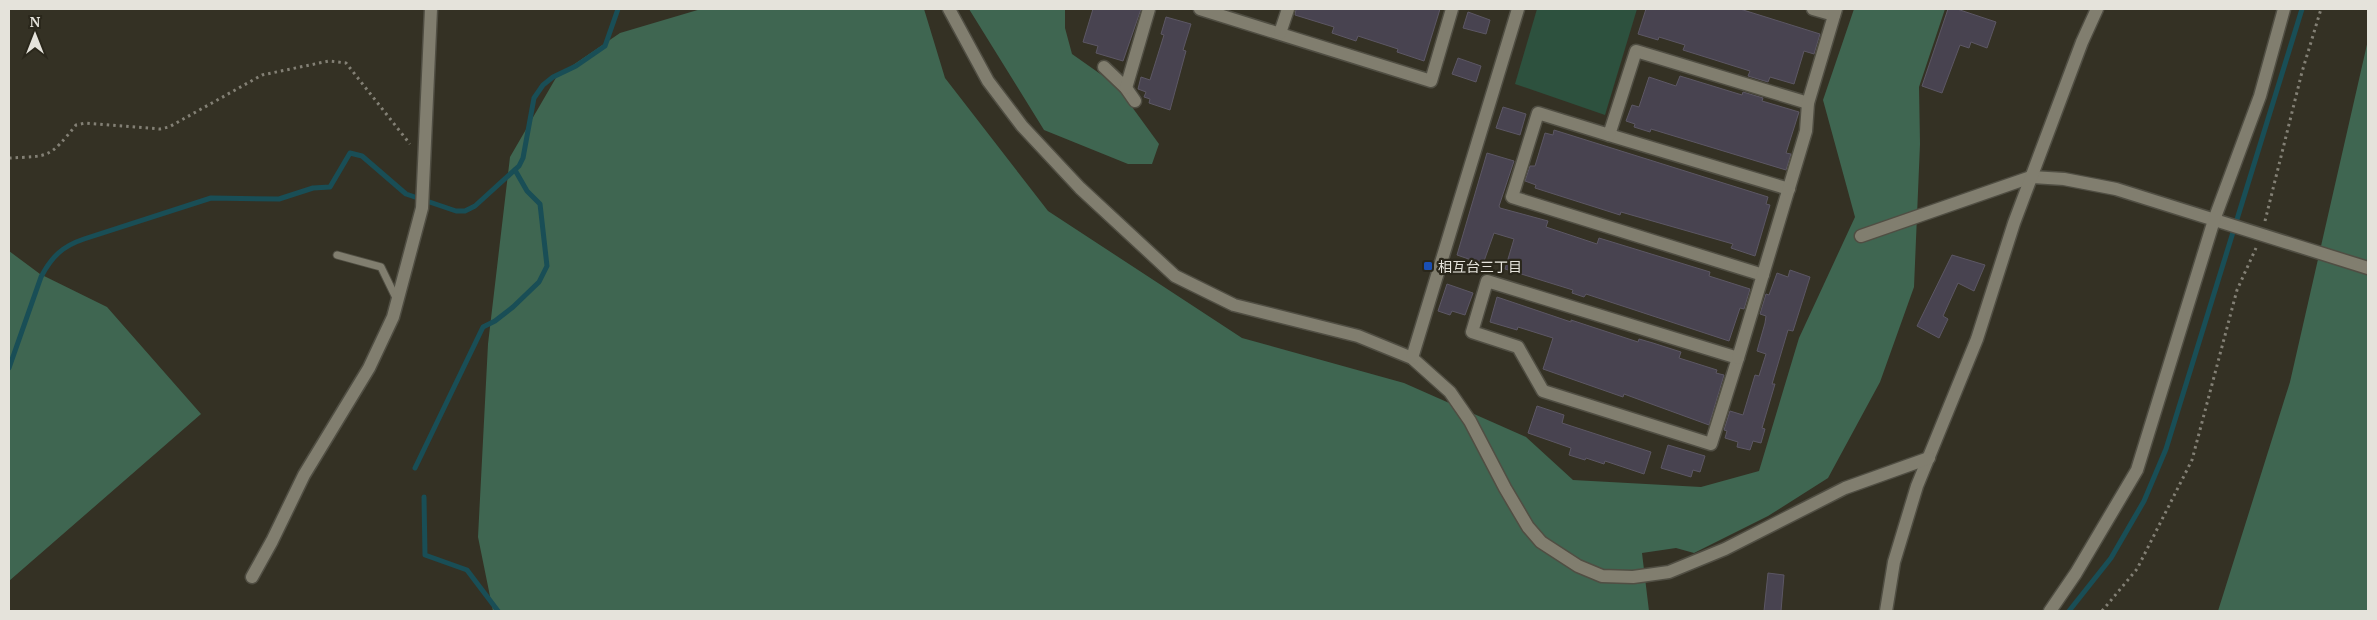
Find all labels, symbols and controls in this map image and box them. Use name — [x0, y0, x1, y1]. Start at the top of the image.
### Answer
north arrow — [10, 10, 60, 60]
text: N — [30, 12, 41, 31]
place label: 相互台三丁目 — [1438, 257, 1522, 276]
marker: 相互台三丁目 — [1422, 260, 1434, 272]

